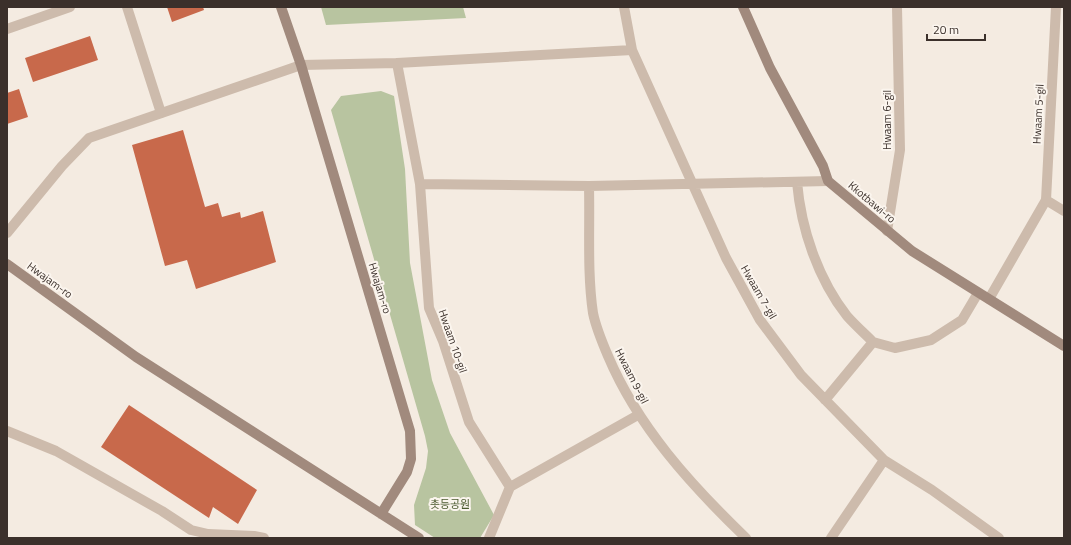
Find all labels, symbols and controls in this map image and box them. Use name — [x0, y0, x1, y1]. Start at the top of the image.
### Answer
scale bar — [927, 16, 985, 42]
text: 20 m — [933, 20, 959, 39]
street label: Hwaam 5-gil — [1028, 84, 1048, 144]
street label: Hwaam 6-gil — [879, 90, 895, 150]
street label: Kkotbawi-ro — [845, 177, 899, 227]
street label: Hwajam-ro — [24, 258, 76, 302]
street label: Hwajam-ro — [365, 260, 395, 316]
street label: Hwaam 7-gil — [737, 262, 781, 322]
street label: Hwaam 10-gil — [435, 307, 471, 375]
street label: Hwaam 9-gil — [611, 346, 653, 406]
park label: 촛등공원 — [430, 496, 470, 512]

